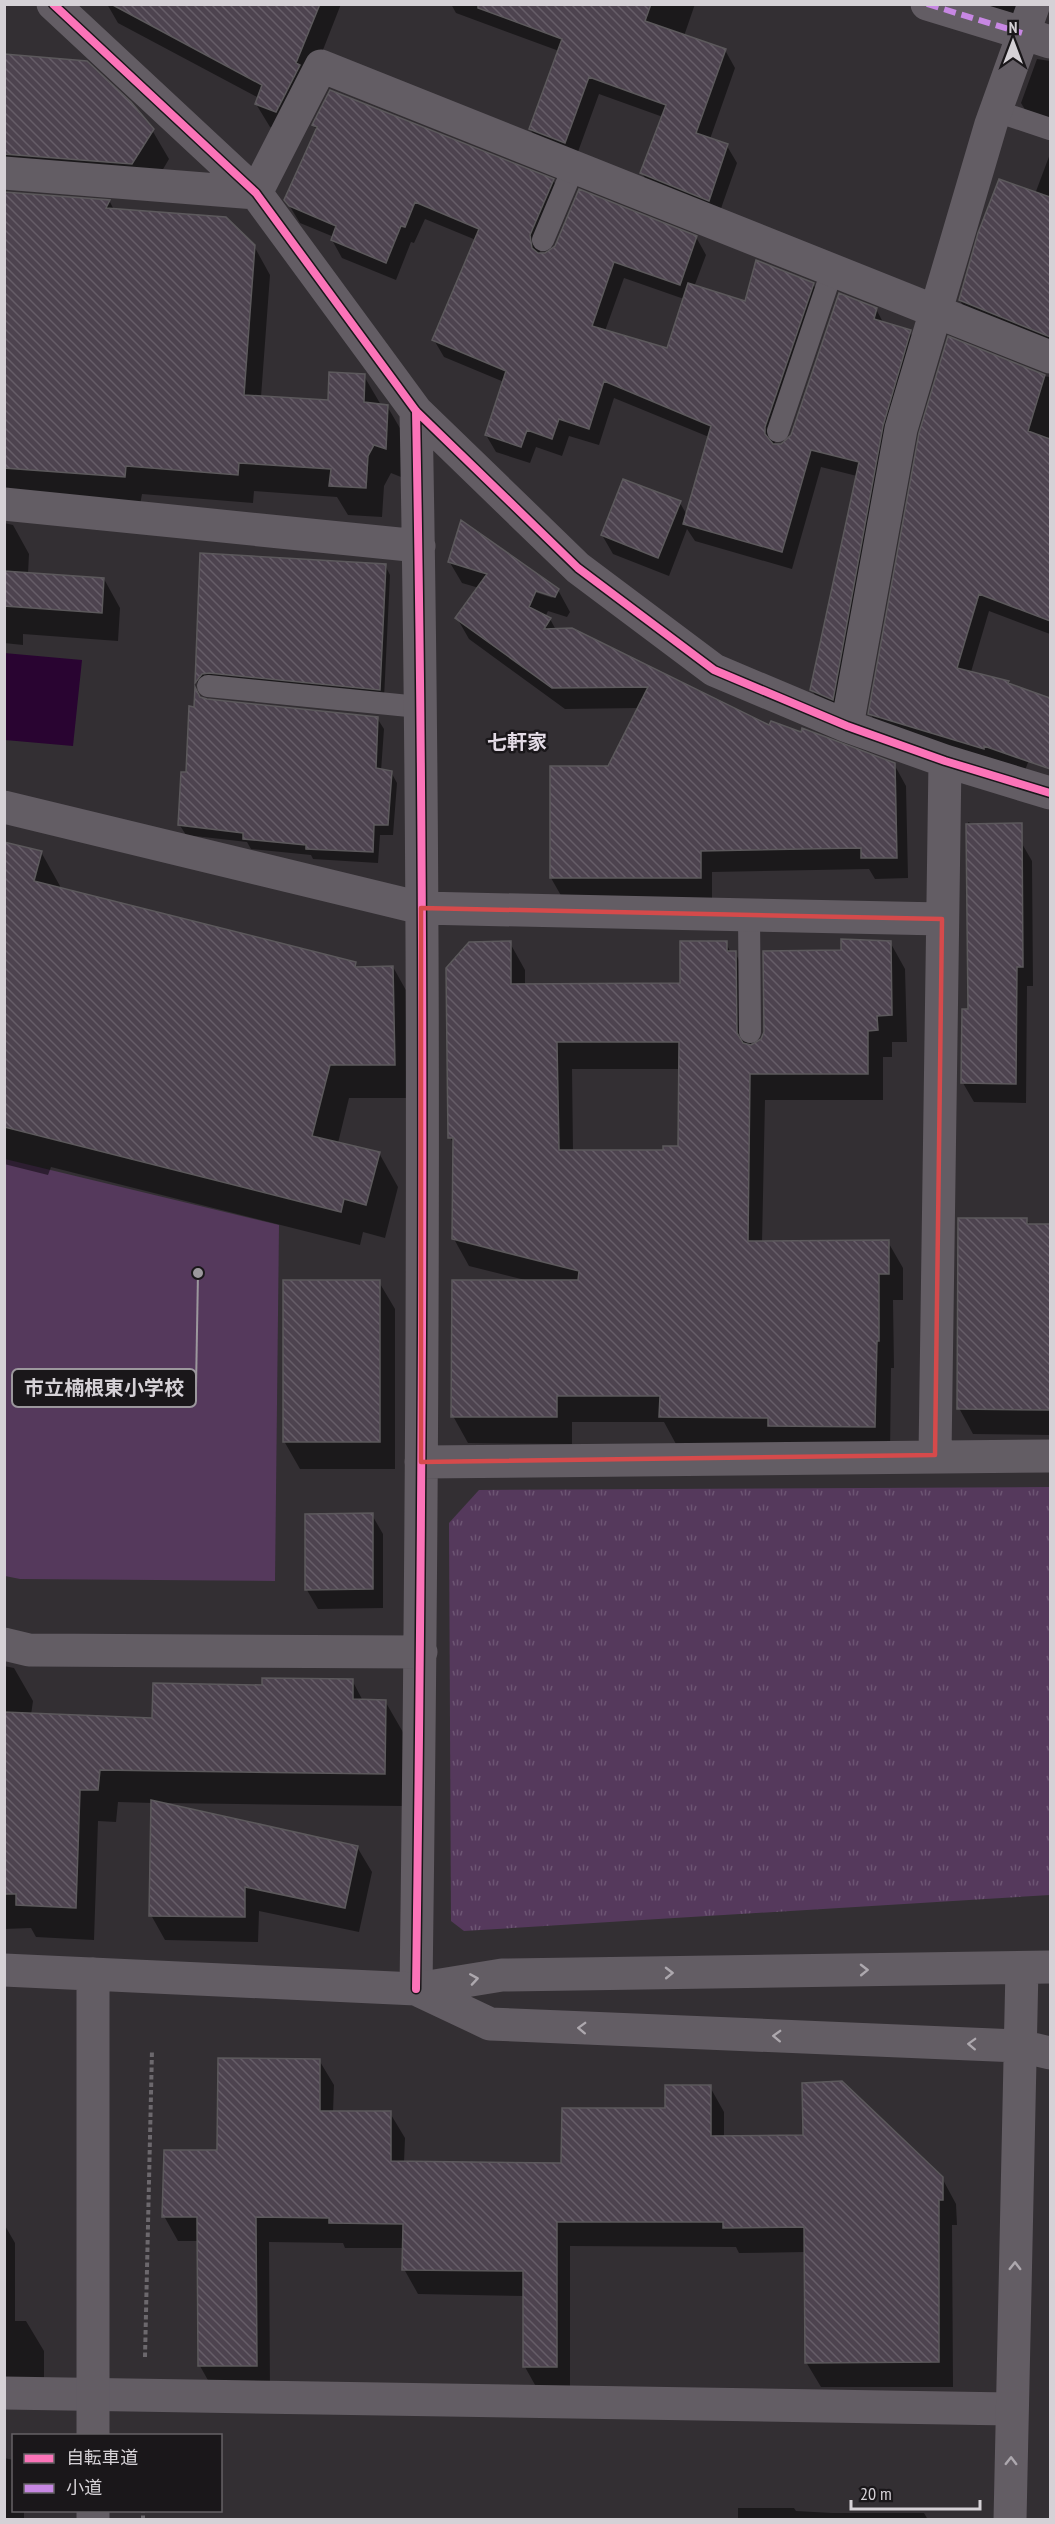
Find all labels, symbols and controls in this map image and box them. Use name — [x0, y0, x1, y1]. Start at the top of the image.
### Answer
north arrow — [983, 12, 1043, 72]
text: N — [1009, 17, 1017, 37]
district label: 七軒家 — [487, 729, 547, 755]
callout: 市立楠根東小学校 — [12, 1369, 196, 1407]
text: 市立楠根東小学校 — [24, 1375, 184, 1401]
one-way arrow — [859, 1964, 868, 1976]
one-way arrow — [664, 1967, 673, 1979]
one-way arrow — [470, 1974, 479, 1986]
one-way arrow — [578, 2022, 587, 2035]
one-way arrow — [772, 2030, 781, 2042]
one-way arrow — [967, 2038, 976, 2050]
one-way arrow — [1008, 2262, 1021, 2271]
legend — [12, 2434, 222, 2512]
text: 自転車道 — [66, 2446, 138, 2469]
one-way arrow — [1005, 2457, 1017, 2466]
scale bar — [851, 2473, 980, 2511]
text: 小道 — [66, 2476, 102, 2499]
text: 20 m — [860, 2482, 892, 2505]

